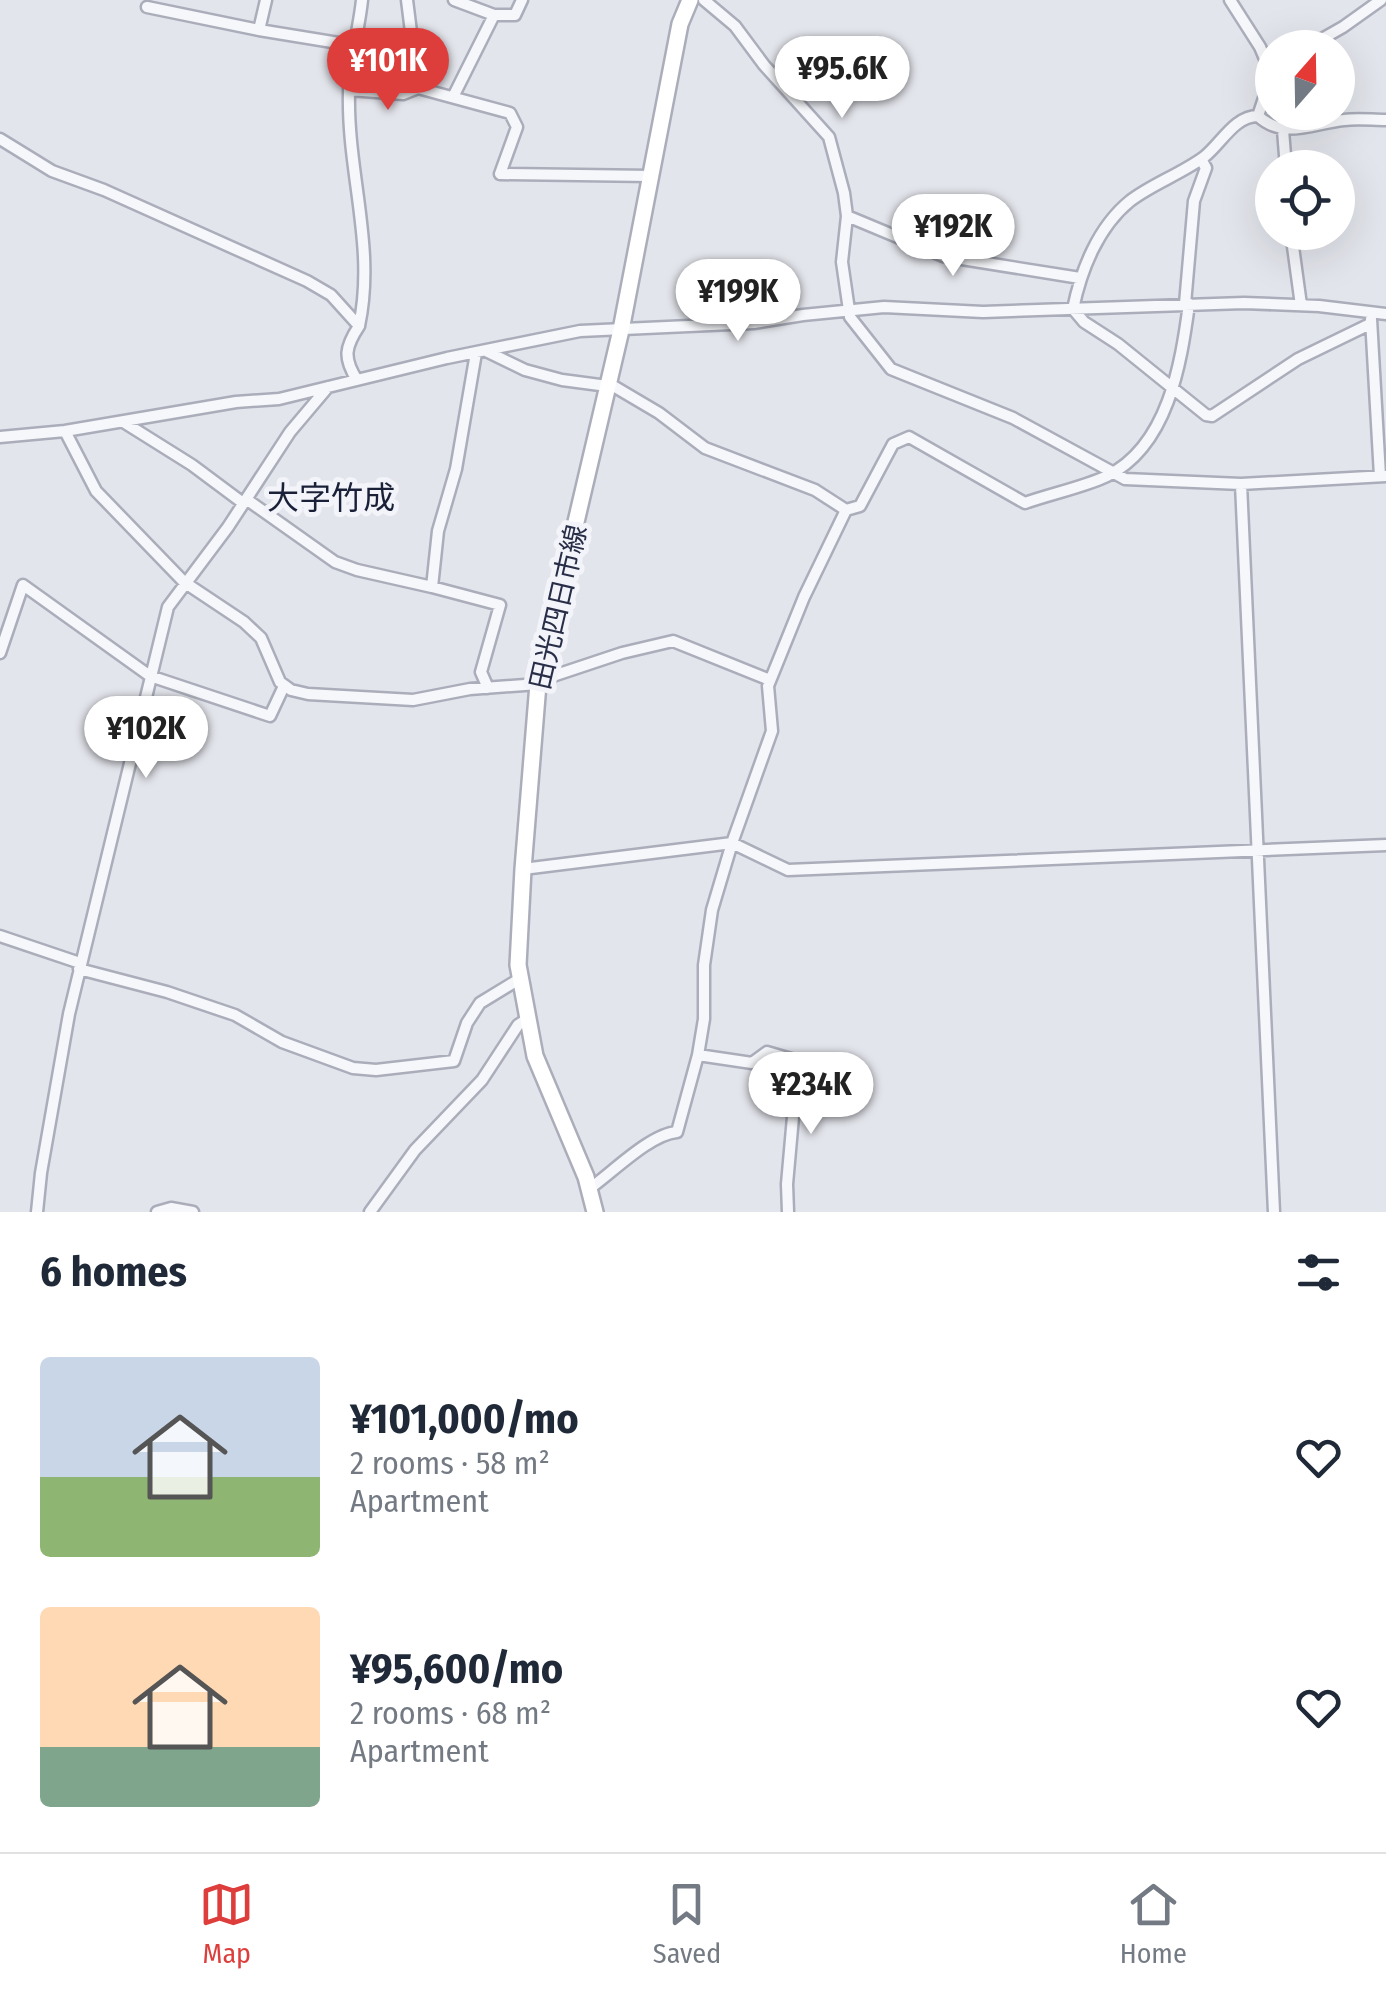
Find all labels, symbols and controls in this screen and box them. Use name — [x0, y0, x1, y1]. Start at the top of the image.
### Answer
pin: ¥101K — [318, 28, 458, 113]
north arrow — [1255, 30, 1355, 130]
map controls — [1255, 30, 1355, 250]
pin: ¥95.6K — [761, 36, 923, 121]
text: ¥101K — [349, 41, 427, 79]
text: ¥95.6K — [797, 49, 887, 87]
button: locate — [1255, 150, 1355, 250]
pin: ¥192K — [883, 194, 1023, 279]
text: ¥192K — [914, 207, 992, 245]
pin: ¥199K — [668, 259, 808, 344]
text: ¥199K — [698, 272, 778, 310]
district label: 大字竹成 — [267, 479, 395, 517]
street label: 田光四日市線 — [524, 522, 593, 693]
pin: ¥102K — [76, 696, 216, 781]
text: ¥102K — [106, 709, 186, 747]
pin: ¥234K — [741, 1052, 881, 1137]
text: ¥234K — [771, 1065, 852, 1103]
icon: filters — [1291, 1245, 1346, 1300]
text: 6 homes — [40, 1247, 187, 1297]
text: ¥101,000/mo — [350, 1394, 579, 1444]
icon: home — [120, 1397, 240, 1517]
icon: heart — [1291, 1430, 1346, 1485]
text: 2 rooms · 58 m² — [350, 1444, 550, 1482]
text: Apartment — [350, 1482, 489, 1520]
text: ¥95,600/mo — [350, 1644, 563, 1694]
icon: home — [120, 1647, 240, 1767]
icon: heart — [1291, 1680, 1346, 1735]
text: 2 rooms · 68 m² — [350, 1694, 551, 1732]
text: Apartment — [350, 1732, 489, 1770]
tab: Map — [199, 1877, 254, 1970]
tab: Saved — [653, 1877, 721, 1970]
tab: Home — [1120, 1877, 1187, 1970]

